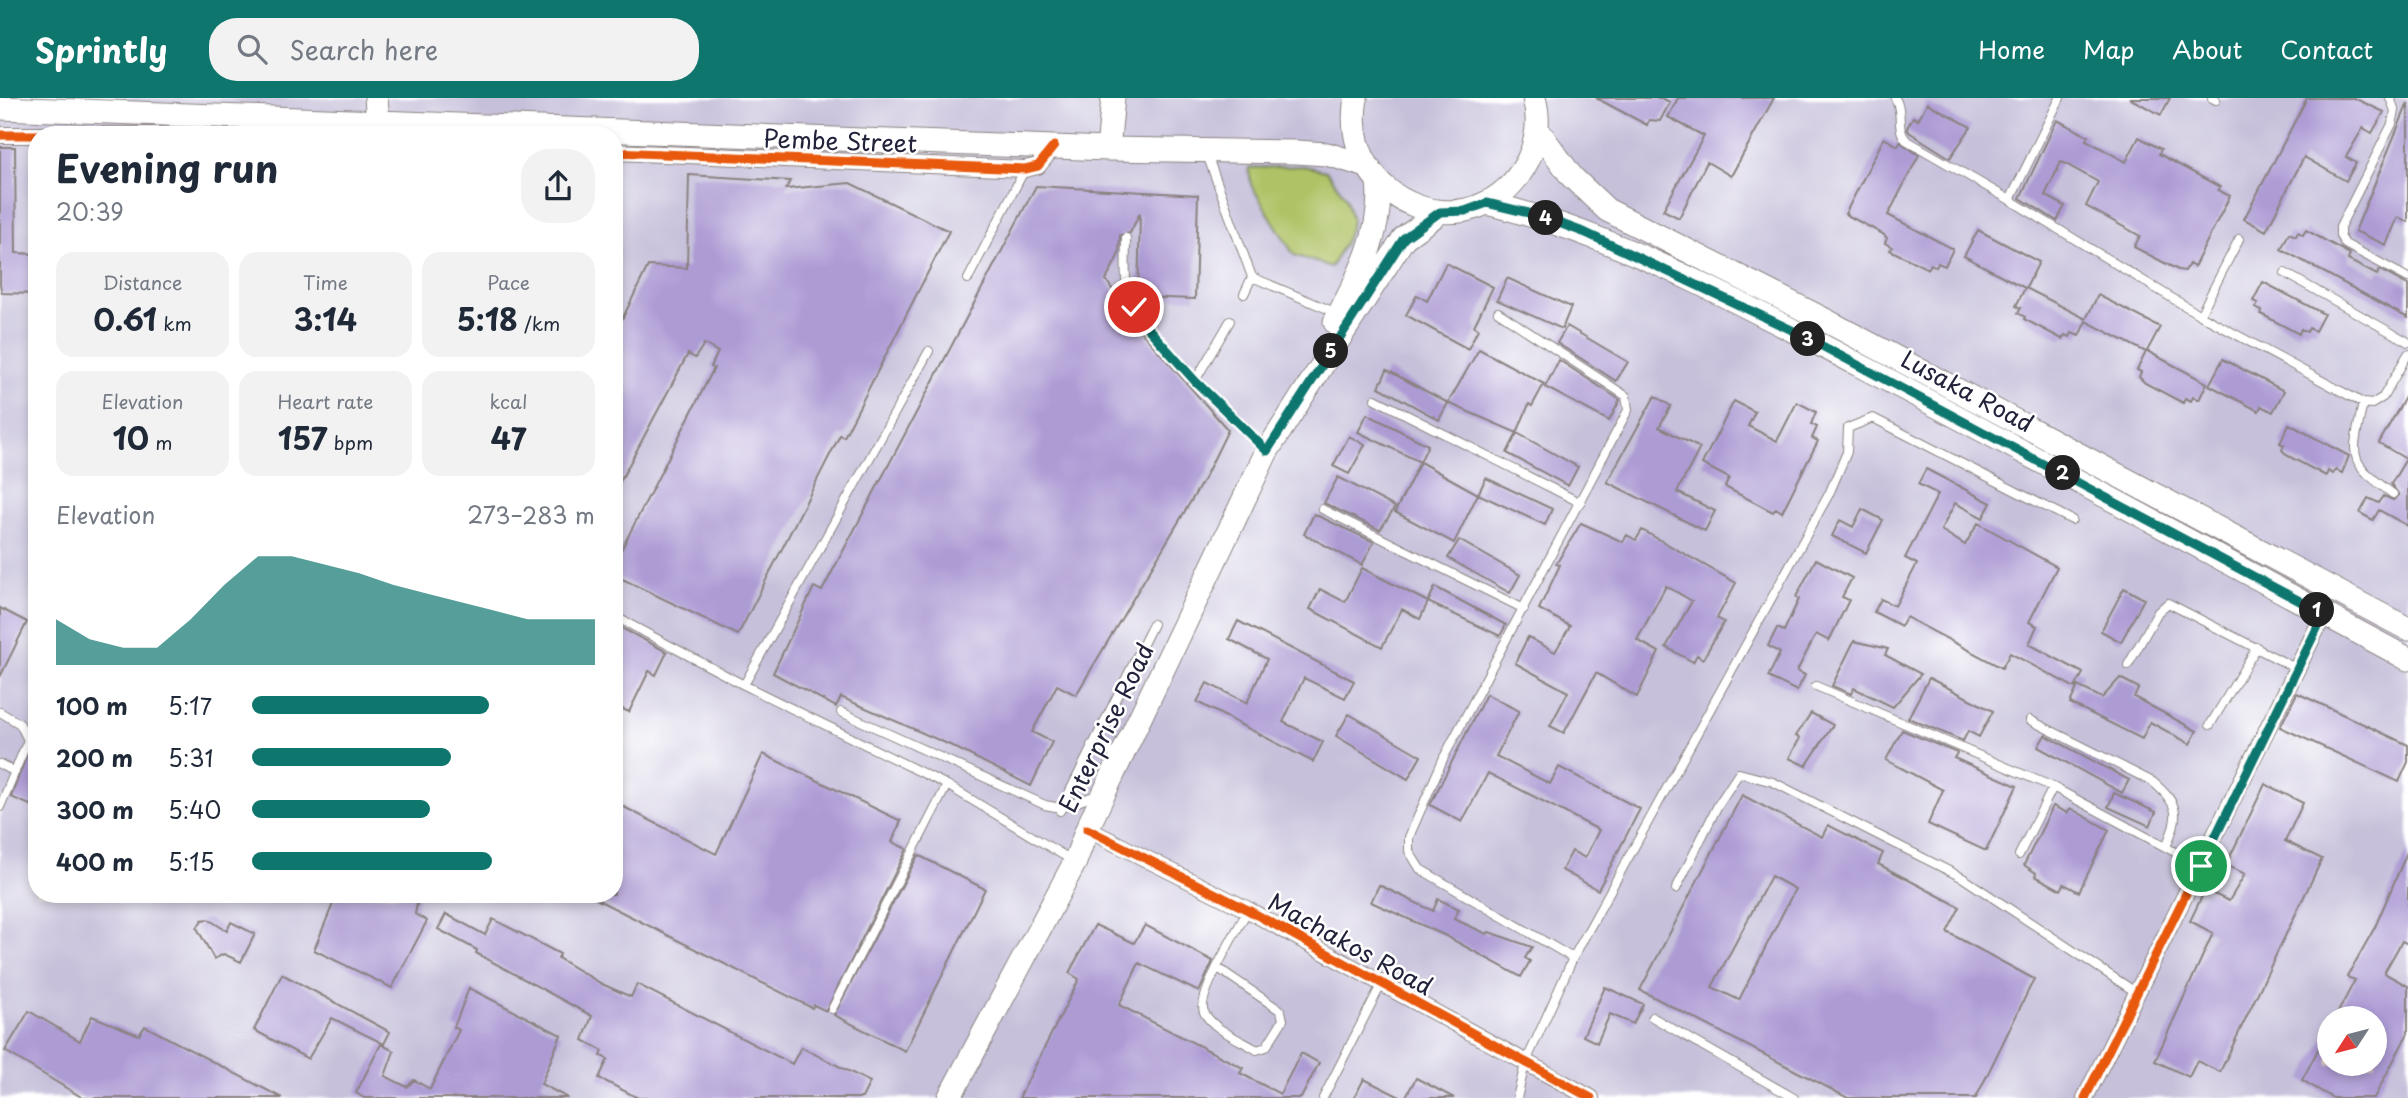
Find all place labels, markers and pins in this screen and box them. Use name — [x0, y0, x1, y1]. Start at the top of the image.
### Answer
pin: 4 — [1528, 200, 1564, 236]
pin — [1104, 277, 1164, 337]
pin: 3 — [1790, 322, 1826, 356]
pin: 5 — [1314, 334, 1348, 368]
pin: 2 — [2046, 456, 2080, 490]
pin: 1 — [2300, 592, 2334, 628]
pin — [2171, 836, 2231, 896]

